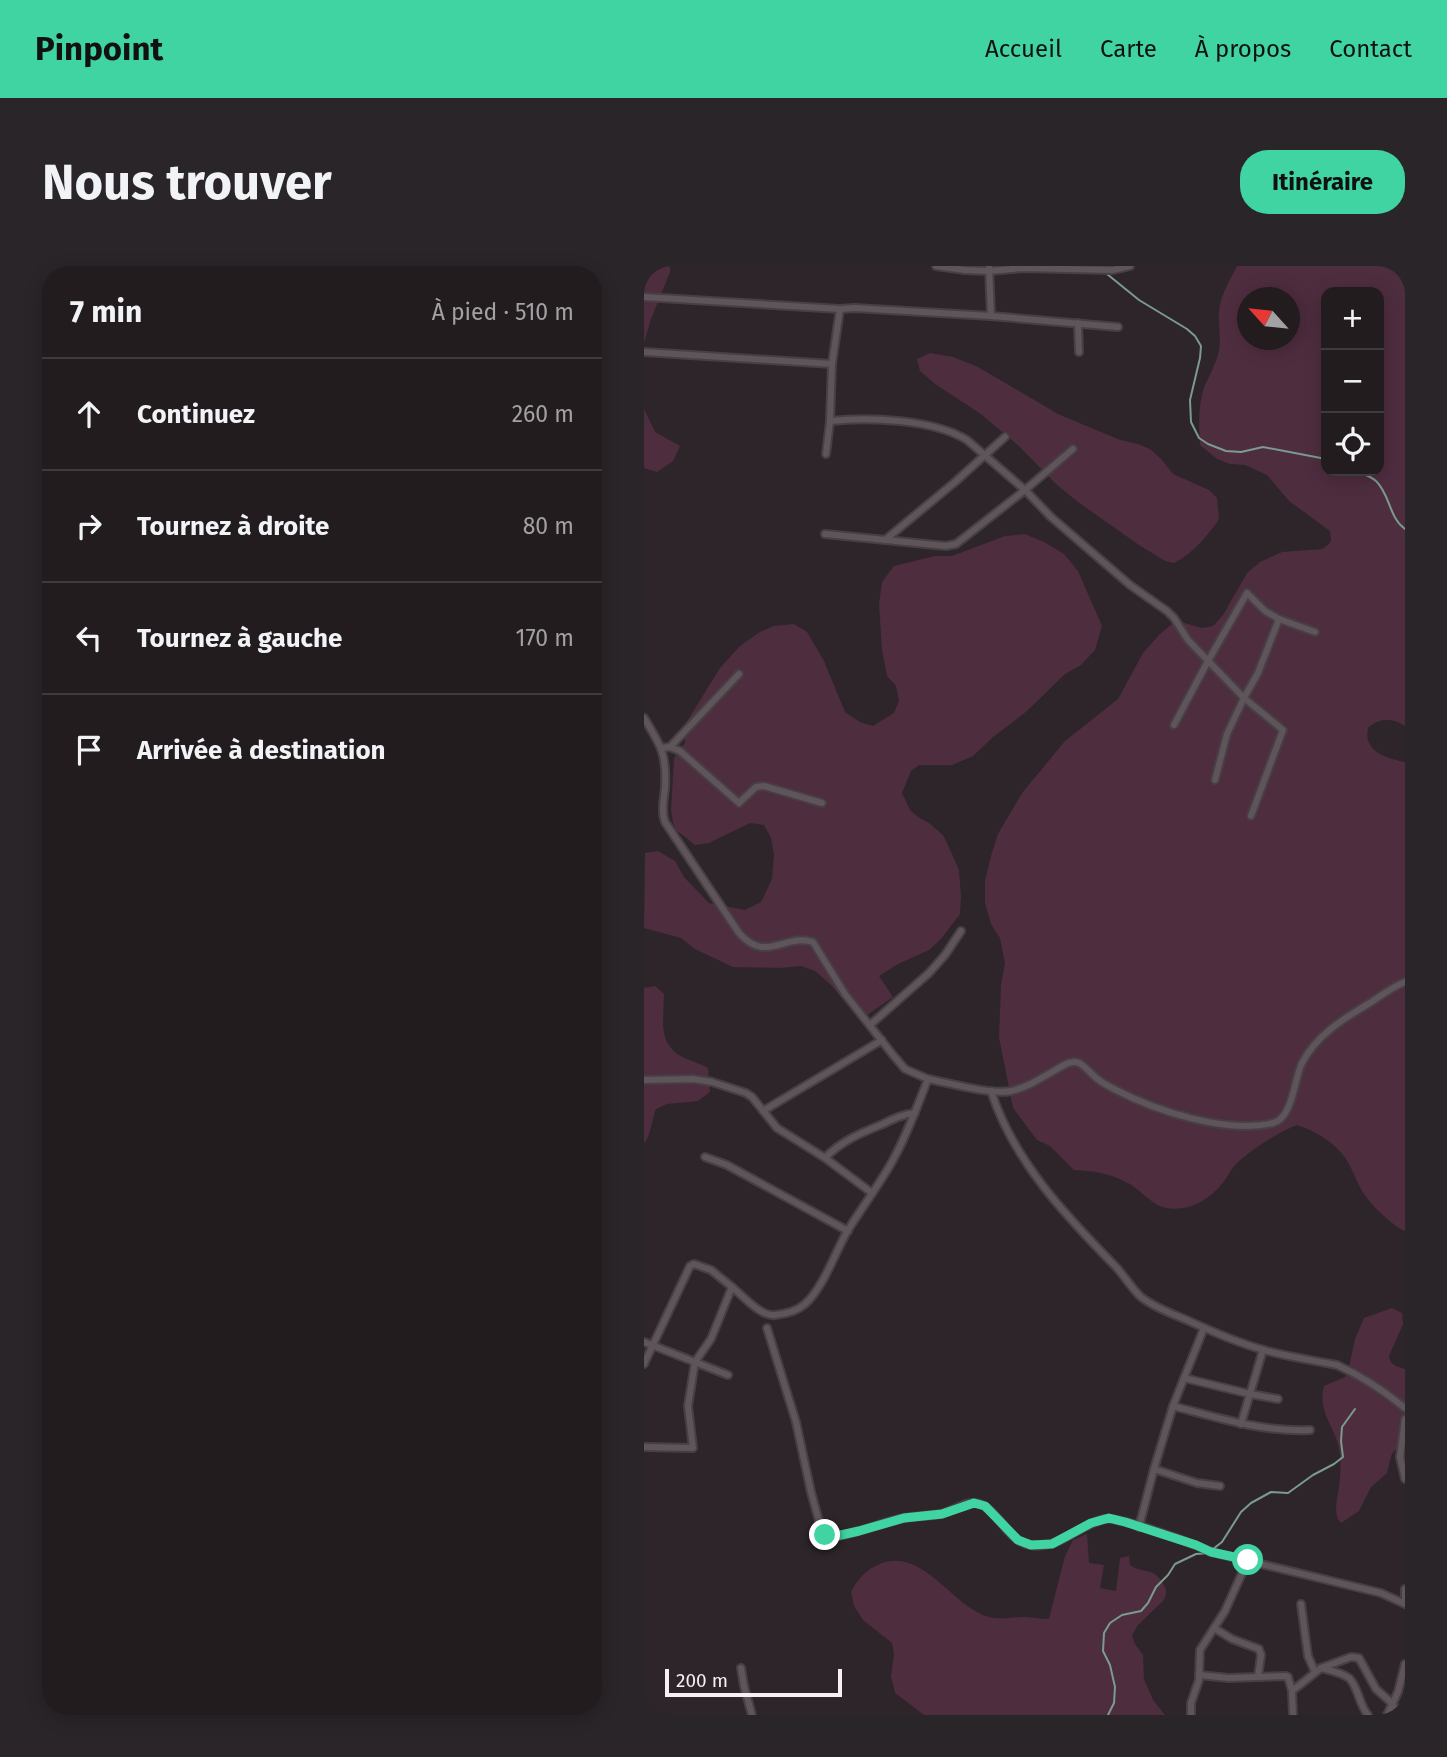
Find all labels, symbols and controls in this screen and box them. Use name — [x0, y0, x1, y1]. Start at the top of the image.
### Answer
text: Pinpoint — [35, 29, 163, 69]
text: Accueil — [985, 35, 1062, 63]
text: Carte — [1100, 35, 1157, 63]
text: À propos — [1195, 35, 1291, 63]
text: Contact — [1329, 35, 1412, 63]
button: Itinéraire — [1240, 150, 1405, 214]
text: Nous trouver — [42, 153, 332, 212]
north arrow — [1237, 287, 1300, 350]
map controls — [1321, 287, 1384, 476]
button: + — [1321, 287, 1384, 350]
text: 7 min — [70, 294, 142, 330]
text: À pied · 510 m — [432, 298, 574, 326]
button: − — [1321, 350, 1384, 413]
icon: ahead — [70, 395, 108, 433]
text: Continuez — [137, 399, 255, 430]
text: 260 m — [512, 400, 574, 428]
button: locate — [1321, 413, 1384, 476]
icon: right — [70, 507, 108, 545]
text: Tournez à droite — [137, 511, 329, 542]
text: 80 m — [523, 512, 574, 540]
icon: left — [70, 619, 108, 657]
text: Tournez à gauche — [137, 623, 342, 654]
text: 170 m — [515, 624, 574, 652]
icon: arrive — [70, 731, 108, 769]
text: Arrivée à destination — [137, 735, 386, 766]
route end — [809, 1519, 840, 1550]
route start — [1232, 1544, 1263, 1575]
scale bar — [665, 1666, 842, 1698]
text: 200 m — [676, 1669, 728, 1692]

